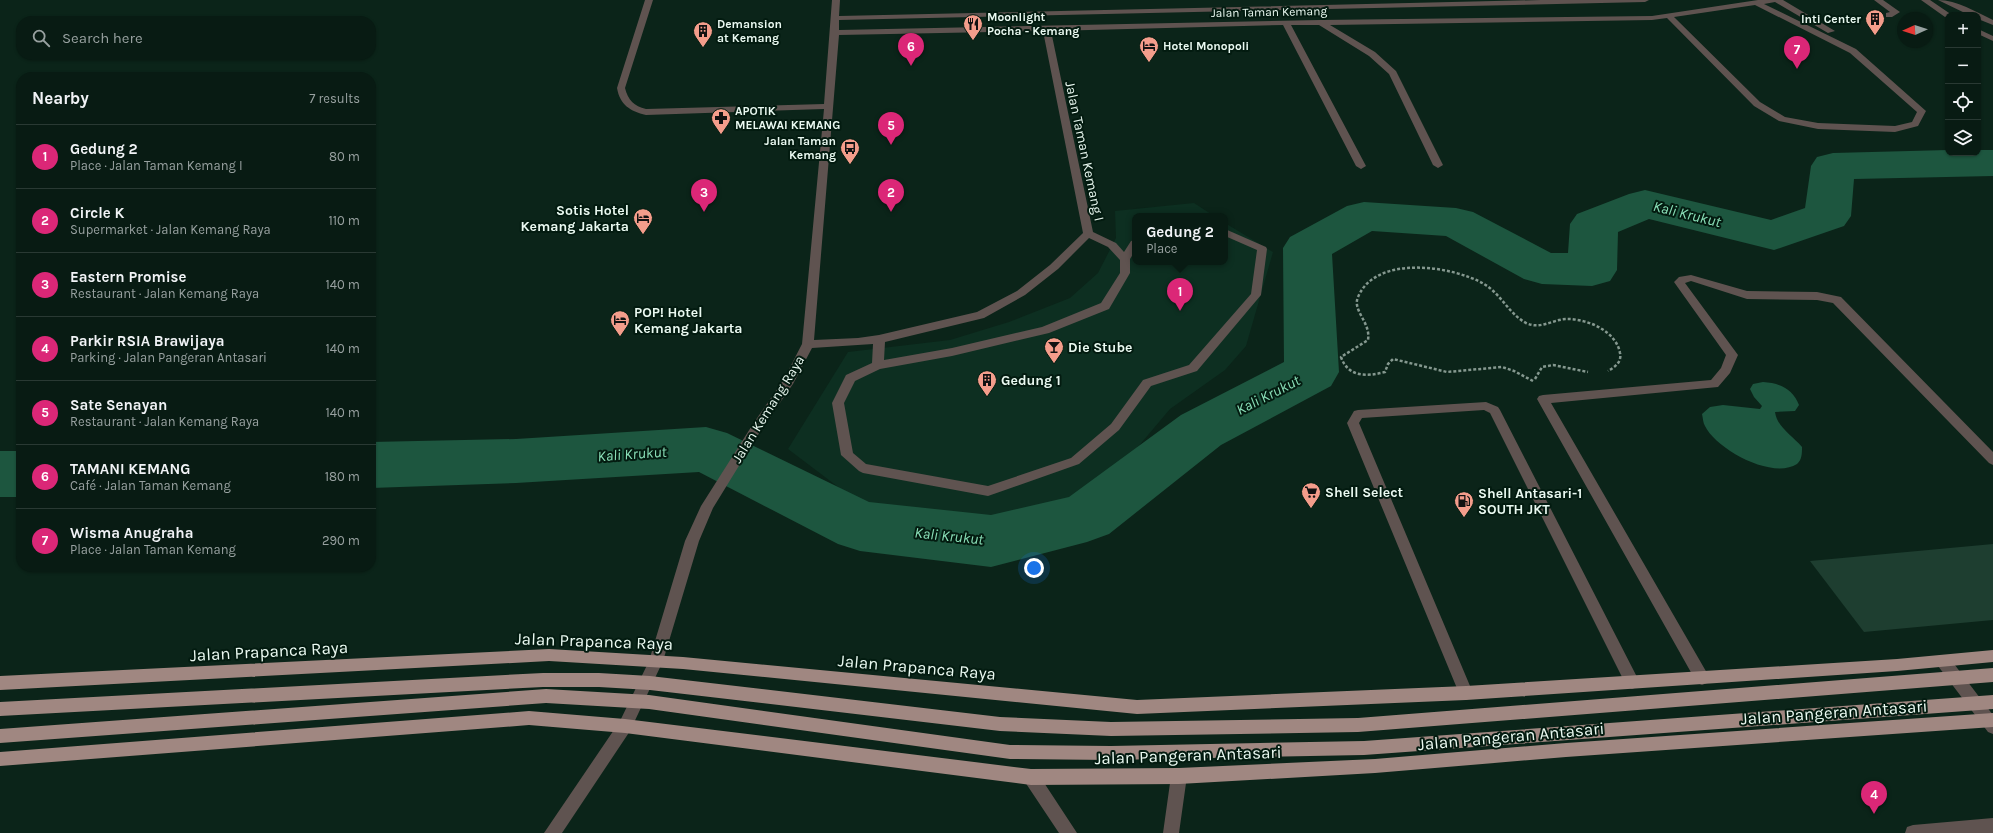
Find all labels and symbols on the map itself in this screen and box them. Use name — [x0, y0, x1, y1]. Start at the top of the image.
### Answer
street label: Jalan Taman Kemang — [1211, 4, 1327, 20]
building icon: Inti Center — [1864, 8, 1886, 36]
place label: Moonlight Pocha - Kemang — [987, 10, 1079, 38]
place label: Inti Center — [1801, 12, 1861, 26]
north arrow — [1897, 12, 1933, 48]
restaurant icon: Moonlight Pocha - Kemang — [962, 13, 984, 41]
place label: Demansion at Kemang — [717, 17, 782, 45]
building icon: Demansion at Kemang — [692, 20, 714, 48]
pin: 6 — [898, 33, 924, 66]
hotel icon: Hotel Monopoli — [1138, 35, 1160, 63]
pin: 7 — [1784, 36, 1810, 69]
place label: Hotel Monopoli — [1163, 39, 1249, 53]
street label: Jalan Taman Kemang I — [1061, 79, 1108, 223]
place label: APOTIK MELAWAI KEMANG — [735, 104, 840, 132]
pharmacy icon: APOTIK MELAWAI KEMANG — [710, 107, 732, 135]
pin: 5 — [878, 112, 904, 145]
place label: Jalan Taman Kemang — [764, 134, 836, 162]
bus stop icon: Jalan Taman Kemang — [839, 137, 861, 165]
pin: 3 — [691, 179, 717, 212]
pin: 2 — [878, 179, 904, 212]
water label: Kali Krukut — [1651, 197, 1724, 231]
place label: Sotis Hotel Kemang Jakarta — [520, 202, 629, 235]
hotel icon: Sotis Hotel Kemang Jakarta — [632, 207, 654, 235]
pin: 1 — [1167, 278, 1193, 311]
place label: POP! Hotel Kemang Jakarta — [634, 304, 743, 337]
hotel icon: POP! Hotel Kemang Jakarta — [609, 309, 631, 337]
bar icon: Die Stube — [1043, 336, 1065, 364]
place label: Die Stube — [1068, 339, 1132, 356]
street label: Jalan Kemang Raya — [729, 352, 808, 466]
building icon: Gedung 1 — [976, 369, 998, 397]
water label: Kali Krukut — [1233, 371, 1304, 419]
place label: Gedung 1 — [1001, 372, 1061, 389]
water label: Kali Krukut — [597, 443, 668, 465]
supermarket icon: Shell Select — [1300, 481, 1322, 509]
place label: Shell Select — [1325, 484, 1404, 501]
place label: Shell Antasari-1 SOUTH JKT — [1478, 485, 1582, 518]
fuel station icon: Shell Antasari-1 SOUTH JKT — [1453, 490, 1475, 518]
water label: Kali Krukut — [914, 523, 985, 549]
your location — [1024, 558, 1044, 578]
street label: Jalan Prapanca Raya — [515, 628, 673, 654]
street label: Jalan Prapanca Raya — [189, 637, 349, 665]
street label: Jalan Prapanca Raya — [837, 650, 997, 684]
street label: Jalan Pangeran Antasari — [1740, 695, 1928, 729]
street label: Jalan Pangeran Antasari — [1417, 718, 1605, 754]
street label: Jalan Pangeran Antasari — [1094, 742, 1282, 768]
pin: 4 — [1861, 781, 1887, 814]

